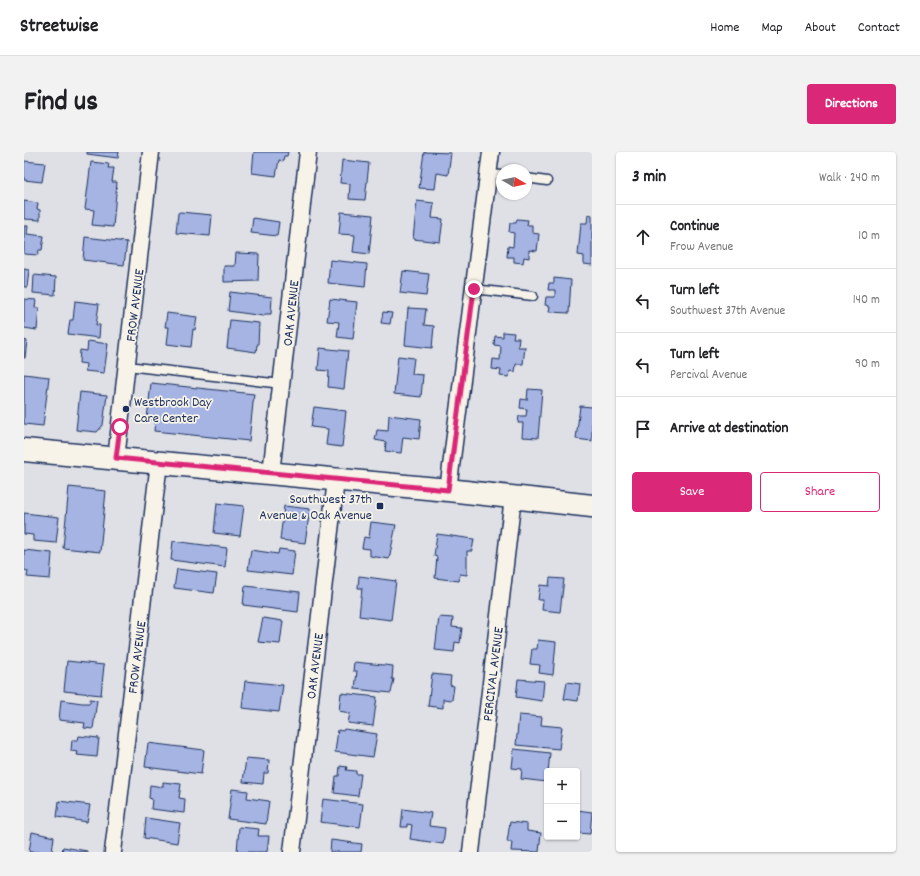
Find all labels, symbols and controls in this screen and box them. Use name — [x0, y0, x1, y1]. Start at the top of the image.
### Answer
text: Streetwise — [20, 14, 98, 41]
text: Home — [710, 18, 739, 38]
text: Map — [761, 18, 783, 38]
text: About — [805, 18, 836, 38]
text: Contact — [858, 18, 900, 38]
text: Find us — [24, 84, 98, 124]
button: Directions — [807, 84, 896, 124]
north arrow — [496, 164, 532, 200]
text: 3 min — [632, 166, 666, 190]
text: Walk · 240 m — [819, 169, 880, 188]
text: Continue — [670, 216, 719, 238]
icon: ahead — [632, 226, 654, 248]
text: 10 m — [858, 227, 880, 246]
text: Frow Avenue — [670, 238, 733, 257]
street label: FROW AVENUE — [122, 267, 150, 343]
street label: OAK AVENUE — [279, 279, 305, 347]
route end — [465, 280, 483, 298]
text: Turn left — [670, 280, 719, 302]
icon: left — [632, 290, 654, 312]
text: 140 m — [853, 291, 880, 310]
text: Southwest 37th Avenue — [670, 302, 785, 321]
text: Turn left — [670, 344, 719, 366]
icon: left — [632, 354, 654, 376]
text: 90 m — [855, 355, 880, 374]
text: Percival Avenue — [670, 366, 747, 385]
place label: Westbrook Day Care Center — [134, 393, 212, 429]
marker: Westbrook Day Care Center — [121, 404, 131, 414]
route start — [111, 418, 129, 436]
icon: arrive — [632, 418, 654, 440]
text: Arrive at destination — [670, 418, 788, 440]
button: Save — [632, 472, 752, 512]
button: Share — [760, 472, 880, 512]
place label: Southwest 37th Avenue & Oak Avenue — [259, 490, 372, 526]
marker: Southwest 37th Avenue & Oak Avenue — [375, 501, 385, 511]
street label: FROW AVENUE — [124, 619, 152, 695]
street label: PERCIVAL AVENUE — [478, 625, 510, 723]
street label: OAK AVENUE — [302, 632, 330, 700]
map controls — [544, 768, 580, 840]
button: + — [544, 768, 580, 804]
button: − — [544, 804, 580, 840]

